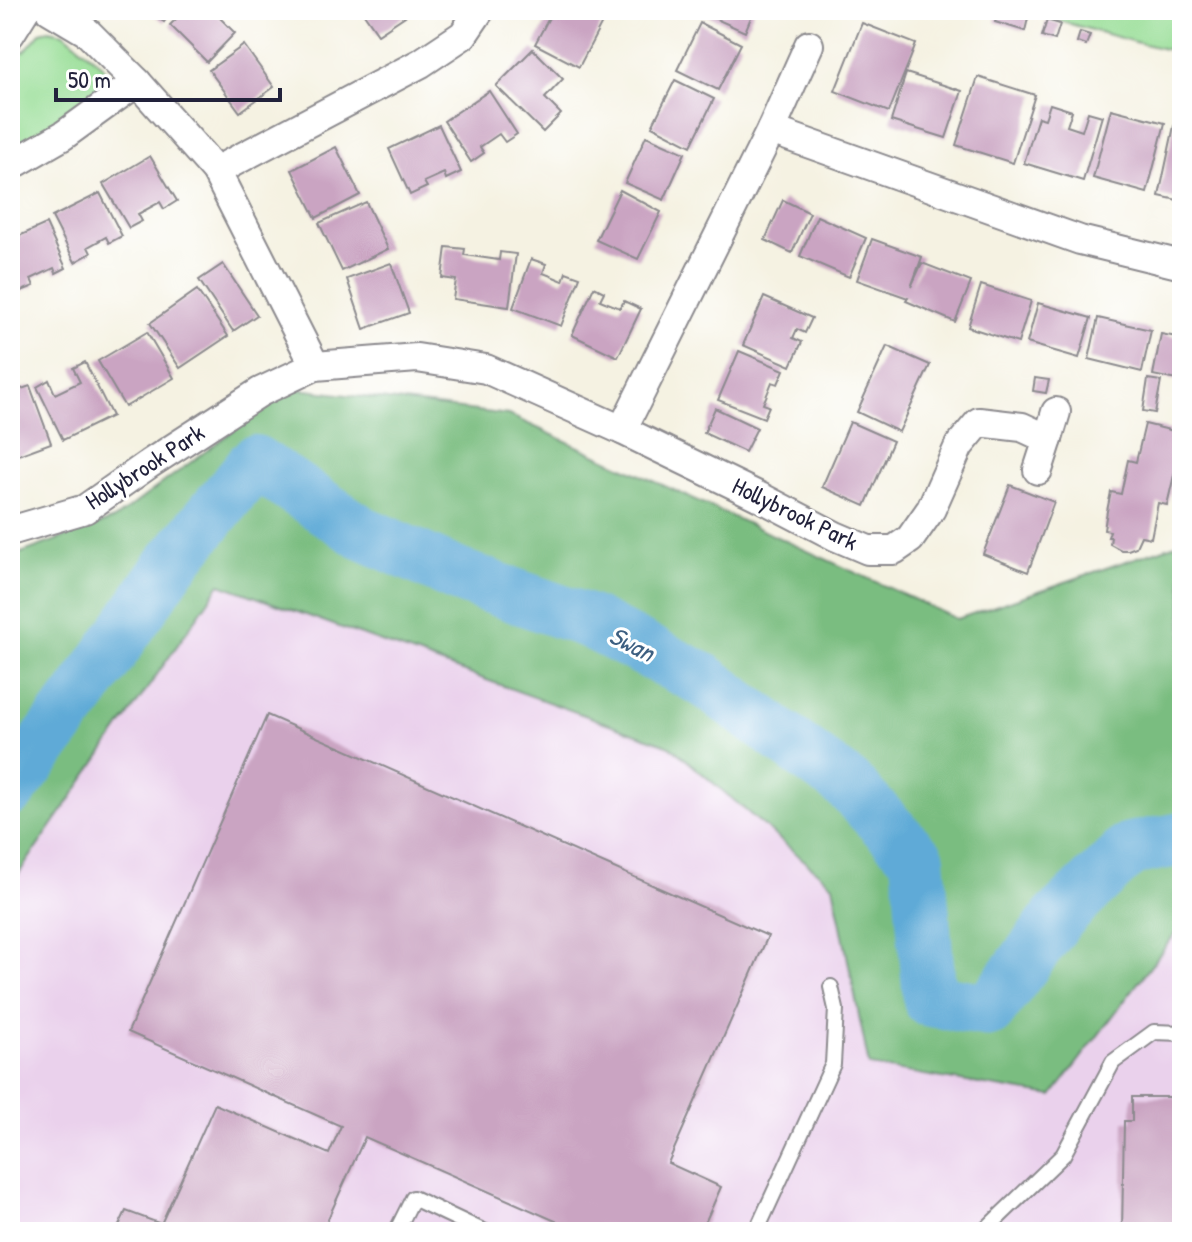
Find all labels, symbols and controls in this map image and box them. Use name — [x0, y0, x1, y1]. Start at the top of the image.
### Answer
scale bar — [56, 52, 280, 102]
text: 50 m — [68, 63, 111, 95]
street label: Hollybrook Park — [79, 416, 210, 516]
street label: Hollybrook Park — [728, 469, 863, 557]
water label: Swan — [604, 618, 663, 671]

